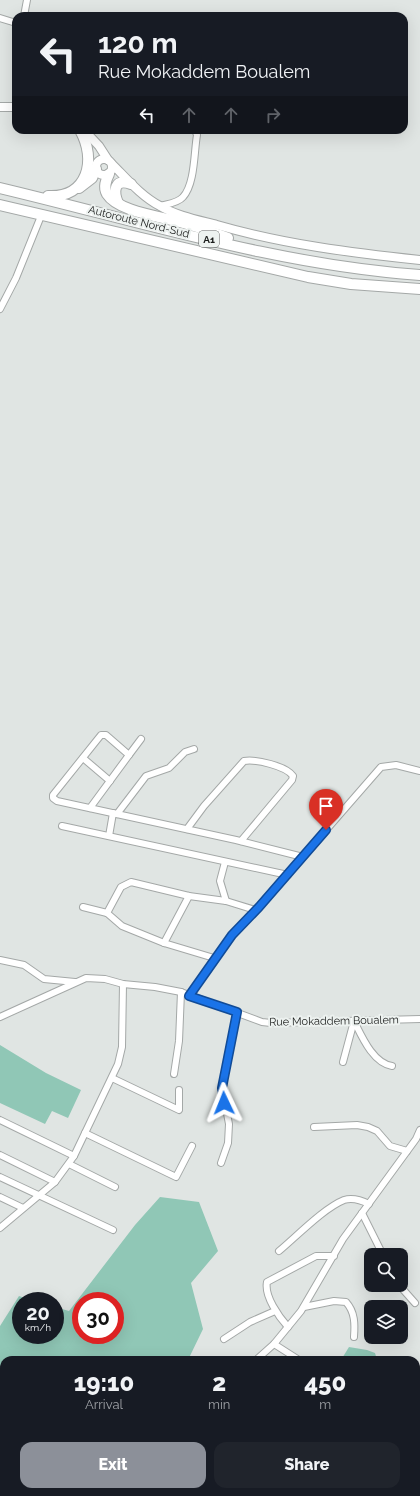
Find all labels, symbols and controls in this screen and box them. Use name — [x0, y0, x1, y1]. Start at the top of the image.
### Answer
text: 120 m — [98, 27, 178, 60]
icon: left — [32, 28, 84, 80]
text: Rue Mokaddem Boualem — [98, 61, 310, 82]
icon: left — [136, 104, 158, 126]
icon: ahead — [178, 104, 200, 126]
icon: ahead — [220, 104, 242, 126]
icon: right — [262, 104, 284, 126]
street label: Autoroute Nord-Sud — [87, 203, 191, 241]
road number: A1 — [199, 231, 219, 247]
pin — [309, 789, 343, 830]
icon: arrive — [315, 795, 337, 817]
street label: Rue Mokaddem Boualem — [269, 1013, 399, 1029]
position arrow — [203, 1082, 245, 1124]
map controls — [364, 1248, 408, 1344]
button: search — [364, 1248, 408, 1292]
speed limit sign: 30 — [72, 1292, 124, 1344]
button: layers — [364, 1300, 408, 1344]
text: 20 — [26, 1301, 50, 1325]
text: km/h — [25, 1322, 51, 1333]
text: 19:10 — [74, 1368, 134, 1397]
text: 2 — [212, 1368, 226, 1397]
text: 450 — [304, 1368, 346, 1397]
text: Arrival — [85, 1397, 123, 1412]
text: min — [208, 1397, 230, 1412]
text: m — [319, 1397, 331, 1412]
button: Exit — [20, 1442, 206, 1488]
button: Share — [214, 1442, 400, 1488]

